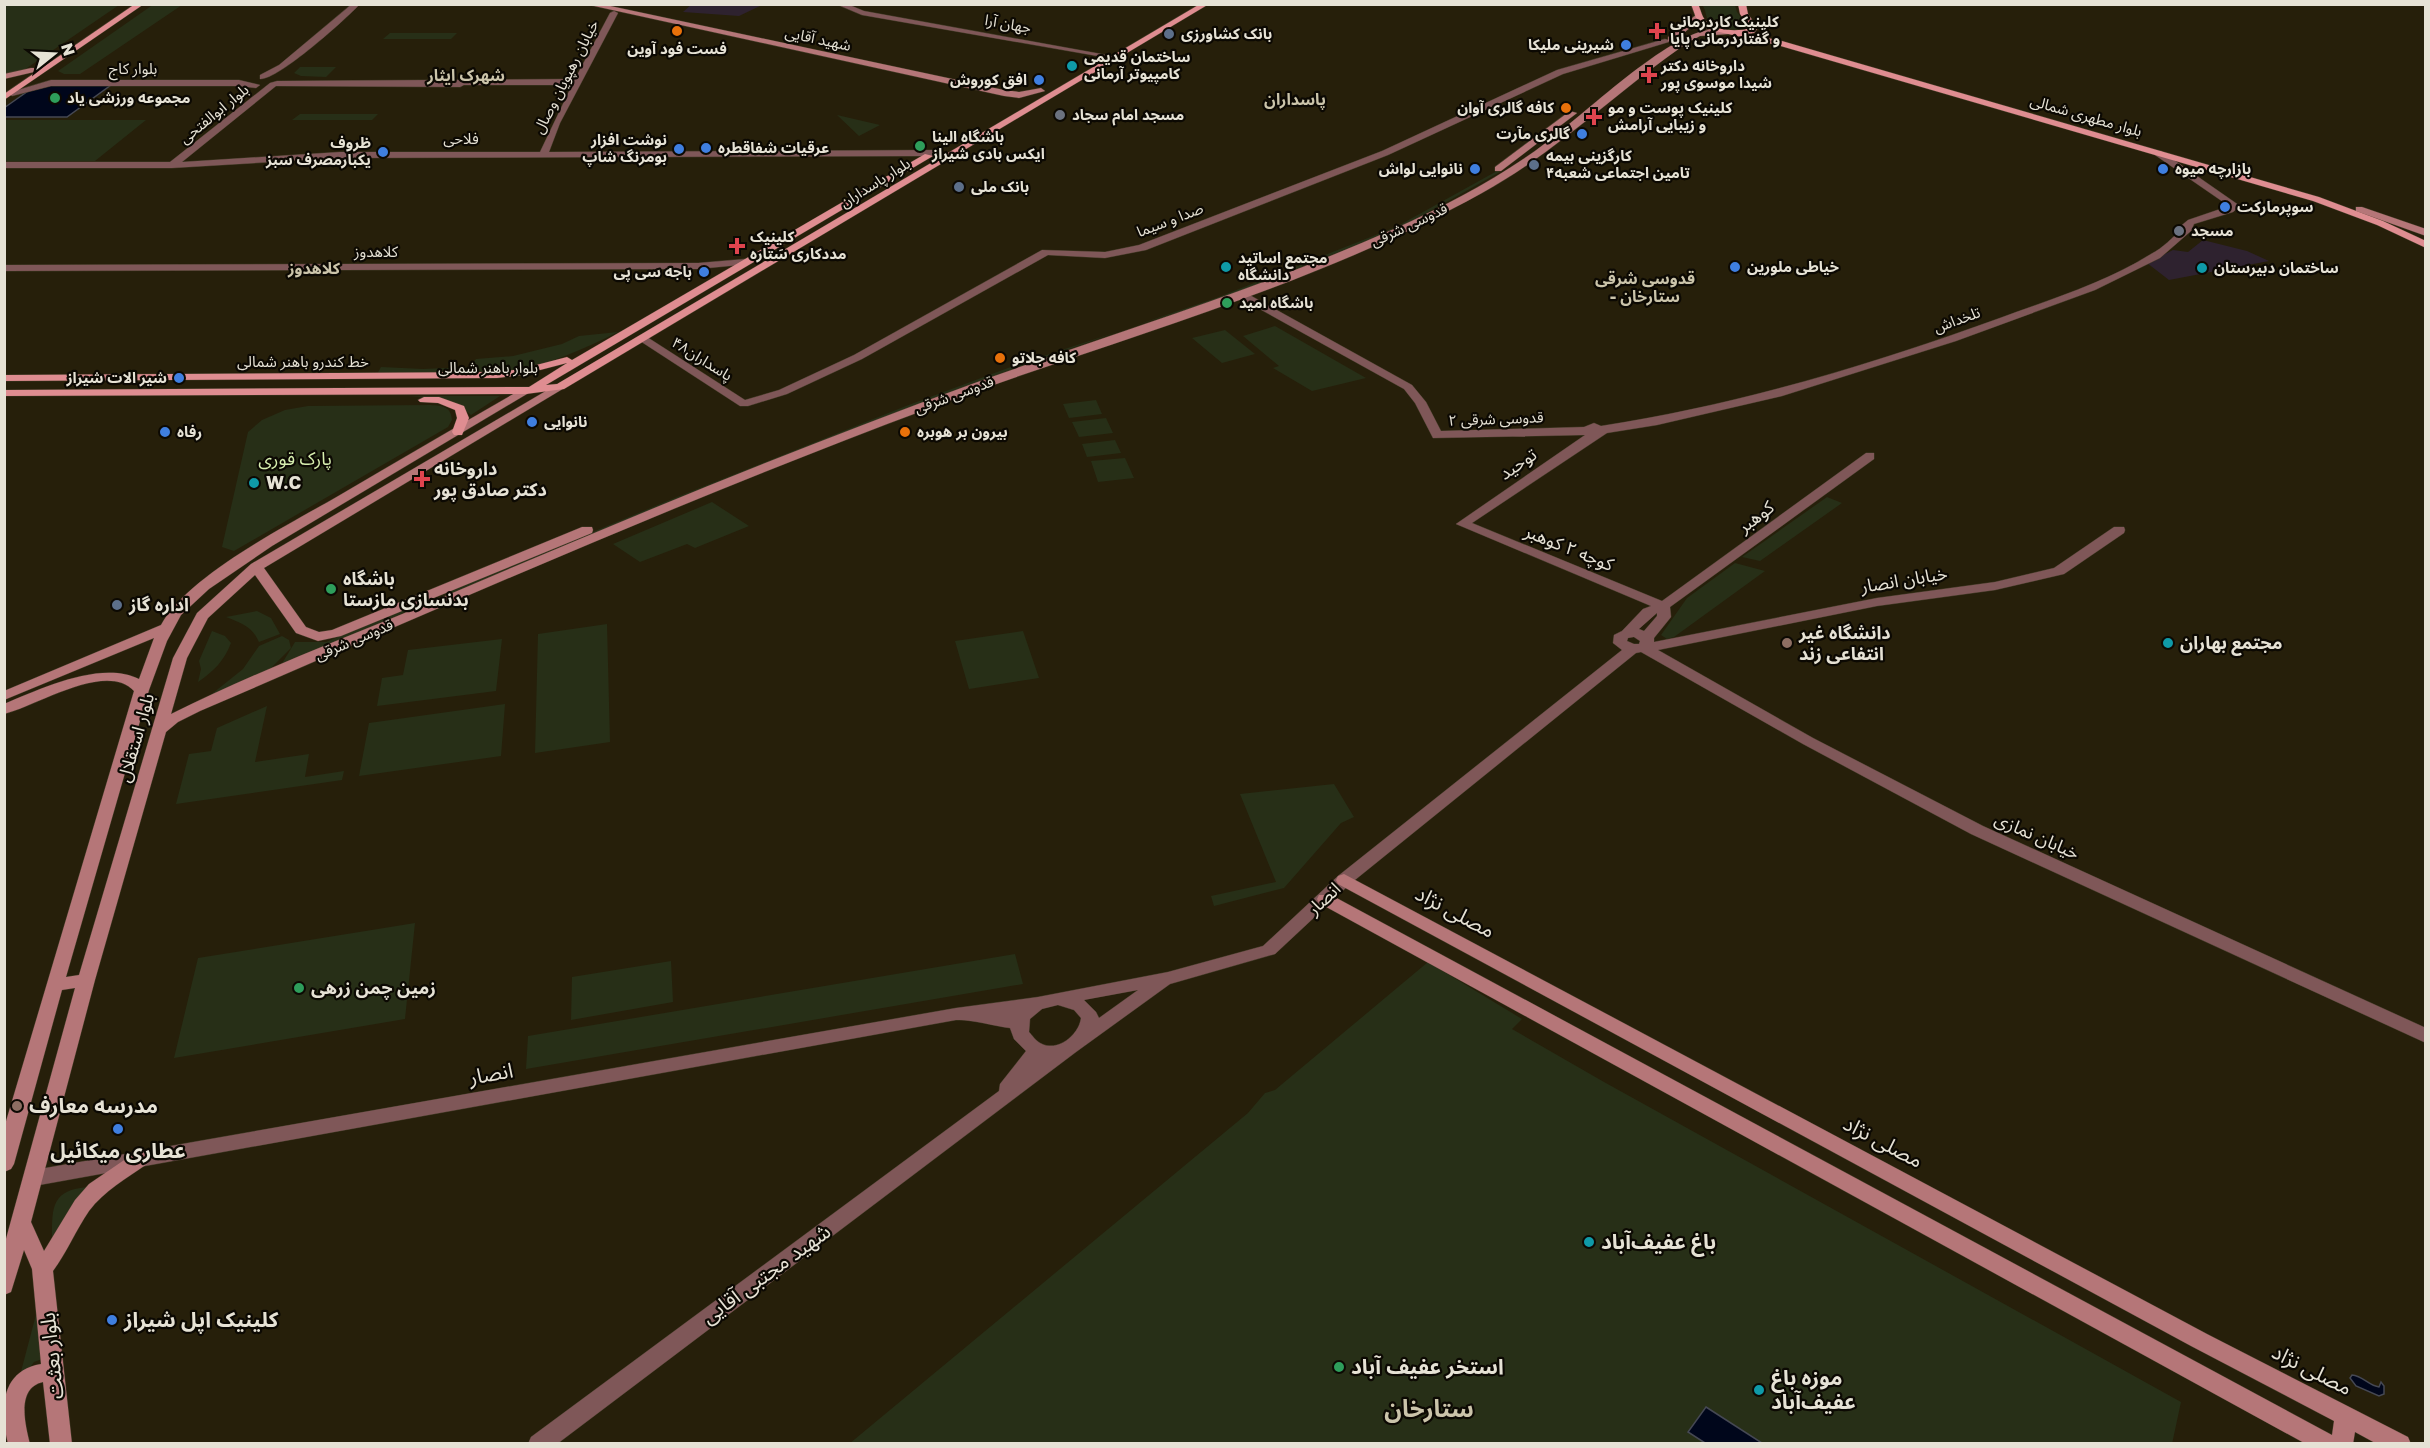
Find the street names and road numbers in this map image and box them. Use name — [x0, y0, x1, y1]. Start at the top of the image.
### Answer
street label: جهان آرا — [983, 10, 1033, 37]
street label: خیابان رهپویان وصال — [529, 16, 604, 137]
street label: شهید آقایی — [783, 22, 853, 55]
street label: بلوار کاج — [109, 59, 157, 81]
street label: بلوار ابوالفتحی — [175, 80, 252, 147]
street label: بلوار مطهرى شمالى — [2028, 90, 2144, 141]
street label: فلاحی — [443, 129, 479, 148]
street label: بلوار پاسداران — [836, 153, 914, 213]
street label: صدا و سیما — [1134, 198, 1206, 241]
street label: قدوسی شرقی — [1367, 198, 1451, 251]
street label: کلاهدوز — [353, 242, 399, 261]
street label: تلخداش — [1931, 302, 1983, 337]
street label: پاسداران۴۸ — [668, 332, 736, 386]
street label: خط کندرو باهنر شمالی — [237, 352, 369, 371]
street label: بلوار باهنر شمالی — [438, 358, 538, 377]
street label: قدوسی شرقی — [912, 371, 996, 418]
street label: قدوسی شرقی ۲ — [1448, 407, 1544, 430]
street label: توحید — [1494, 443, 1541, 485]
street label: کوهبر — [1732, 495, 1779, 538]
street label: کوچه ۲ کوهبر — [1520, 519, 1618, 576]
street label: خیابان انصار — [1858, 561, 1949, 598]
street label: قدوسی شرقی — [312, 614, 396, 664]
street label: بلوار استقلال — [112, 691, 159, 785]
street label: خیابان نمازی — [1991, 807, 2083, 864]
street label: انصار — [1301, 877, 1345, 921]
street label: مصلی نژاد — [1411, 879, 1500, 943]
street label: انصار — [466, 1056, 515, 1090]
street label: مصلی نژاد — [1839, 1109, 1928, 1173]
street label: شهید مجتبی آقایی — [696, 1218, 835, 1329]
street label: بلوار بعثت — [34, 1311, 68, 1401]
street label: مصلی نژاد — [2268, 1338, 2357, 1400]

